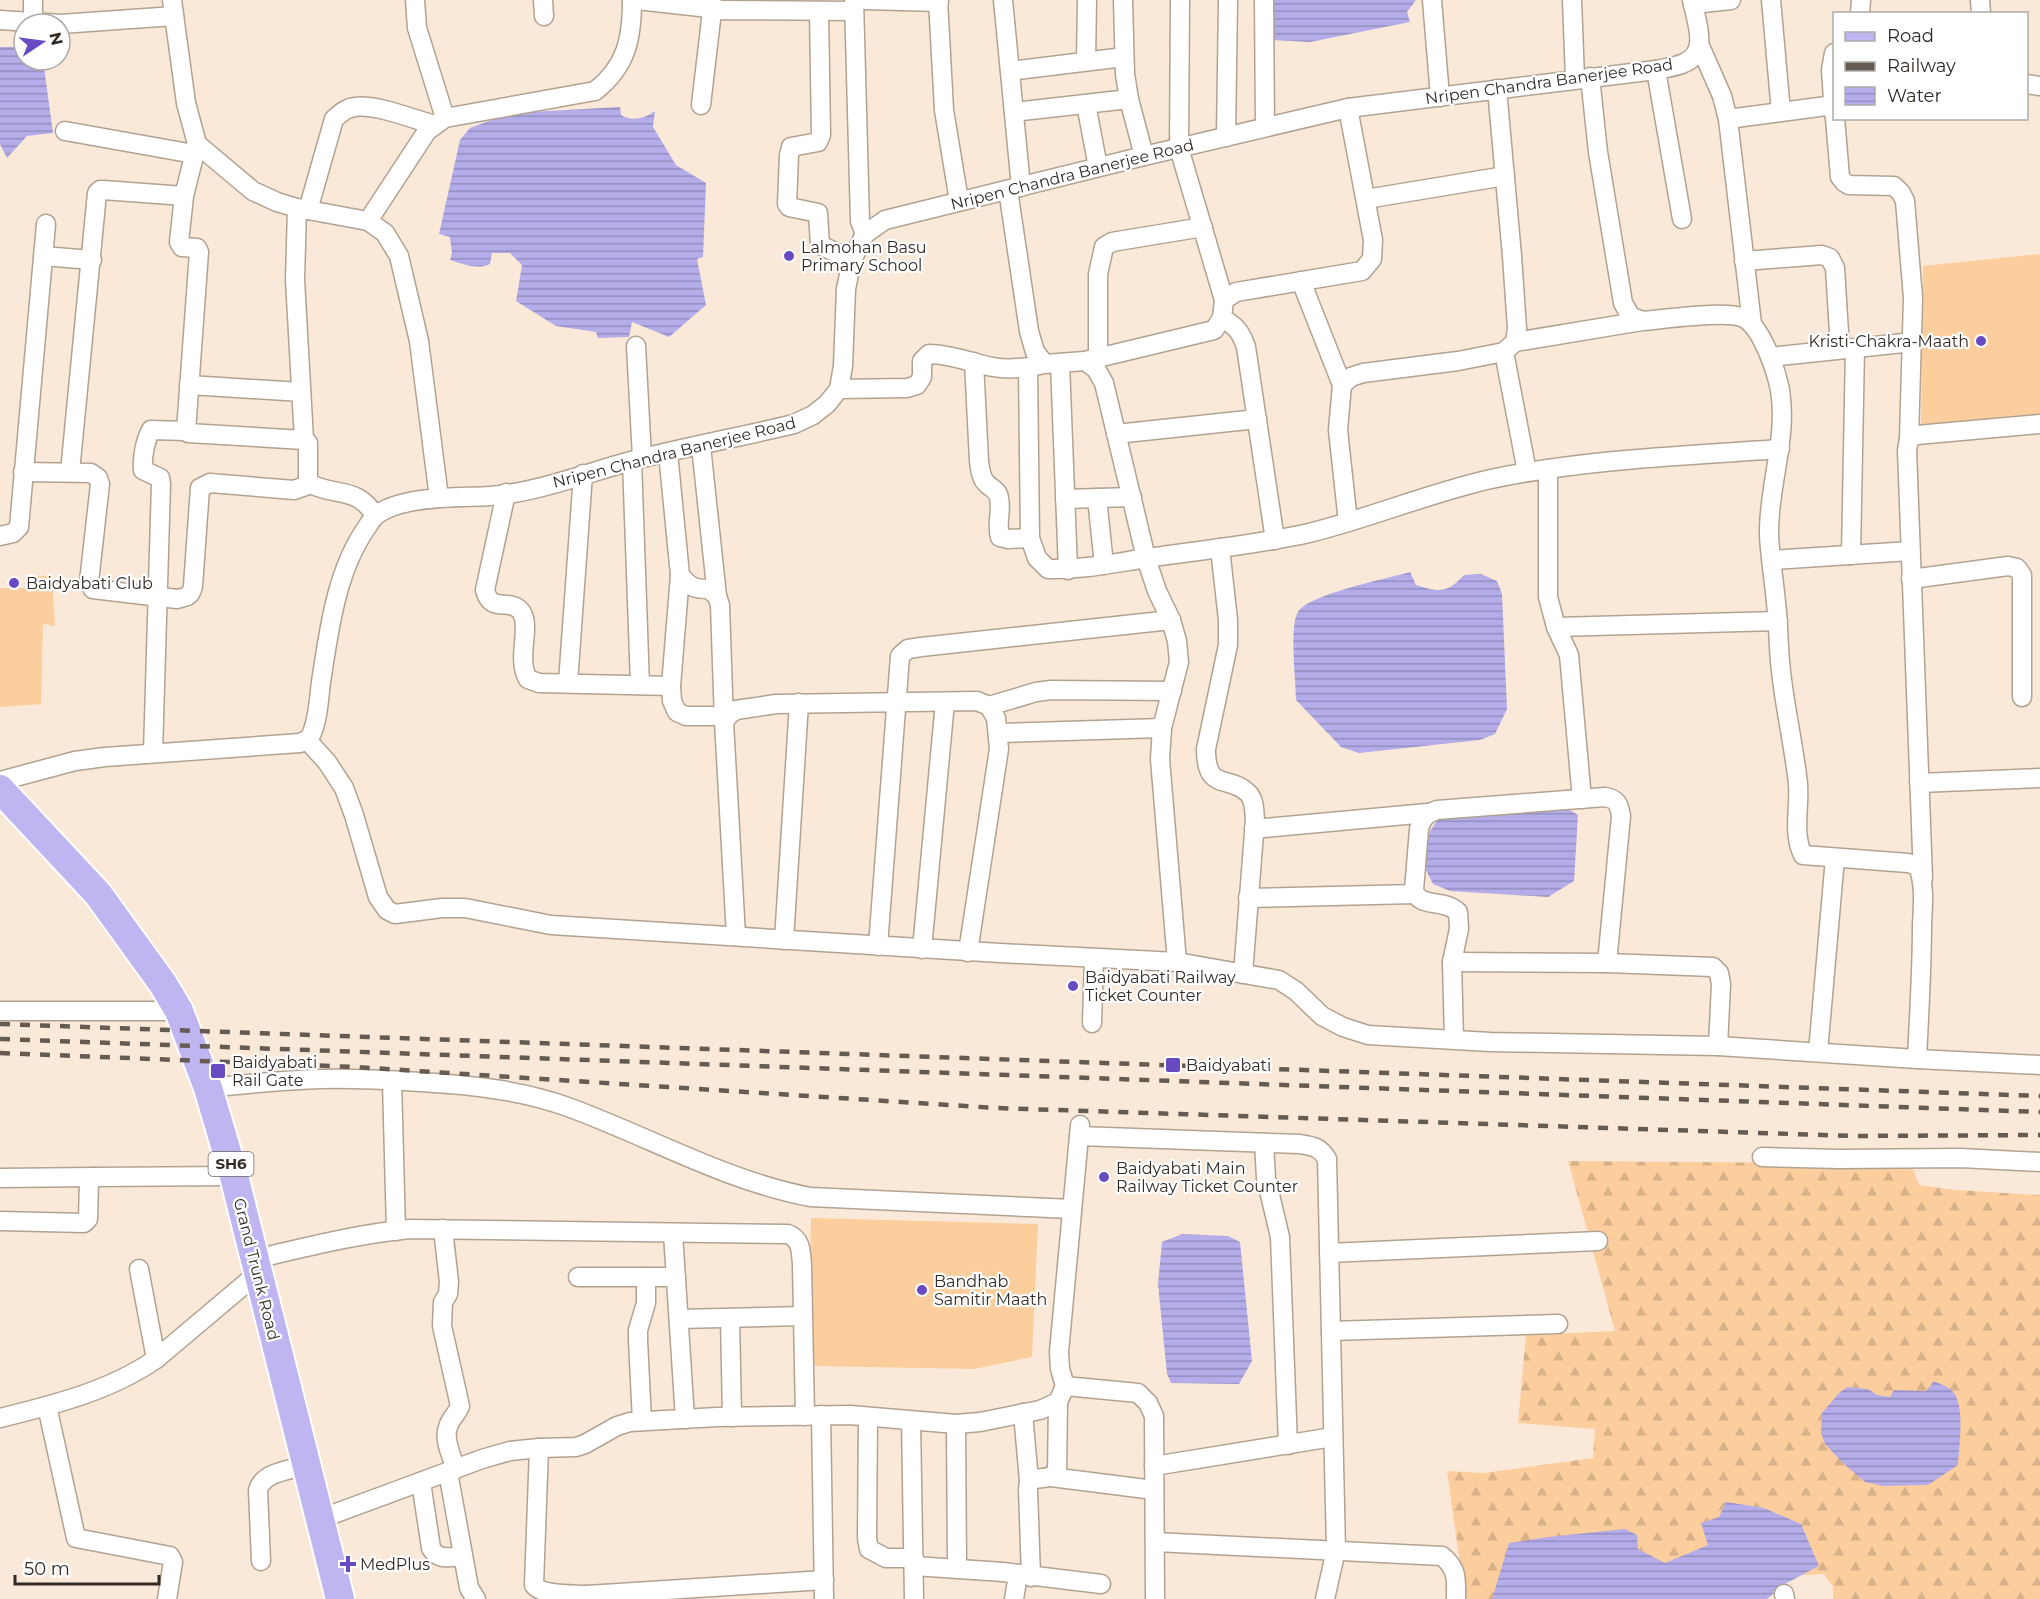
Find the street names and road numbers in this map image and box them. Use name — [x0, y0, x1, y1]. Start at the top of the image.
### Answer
street label: Nripen Chandra Banerjee Road — [1424, 55, 1674, 108]
street label: Nripen Chandra Banerjee Road — [949, 135, 1196, 214]
street label: Nripen Chandra Banerjee Road — [551, 413, 798, 492]
road number: SH6 — [208, 1152, 254, 1176]
street label: Grand Trunk Road — [230, 1196, 283, 1342]

